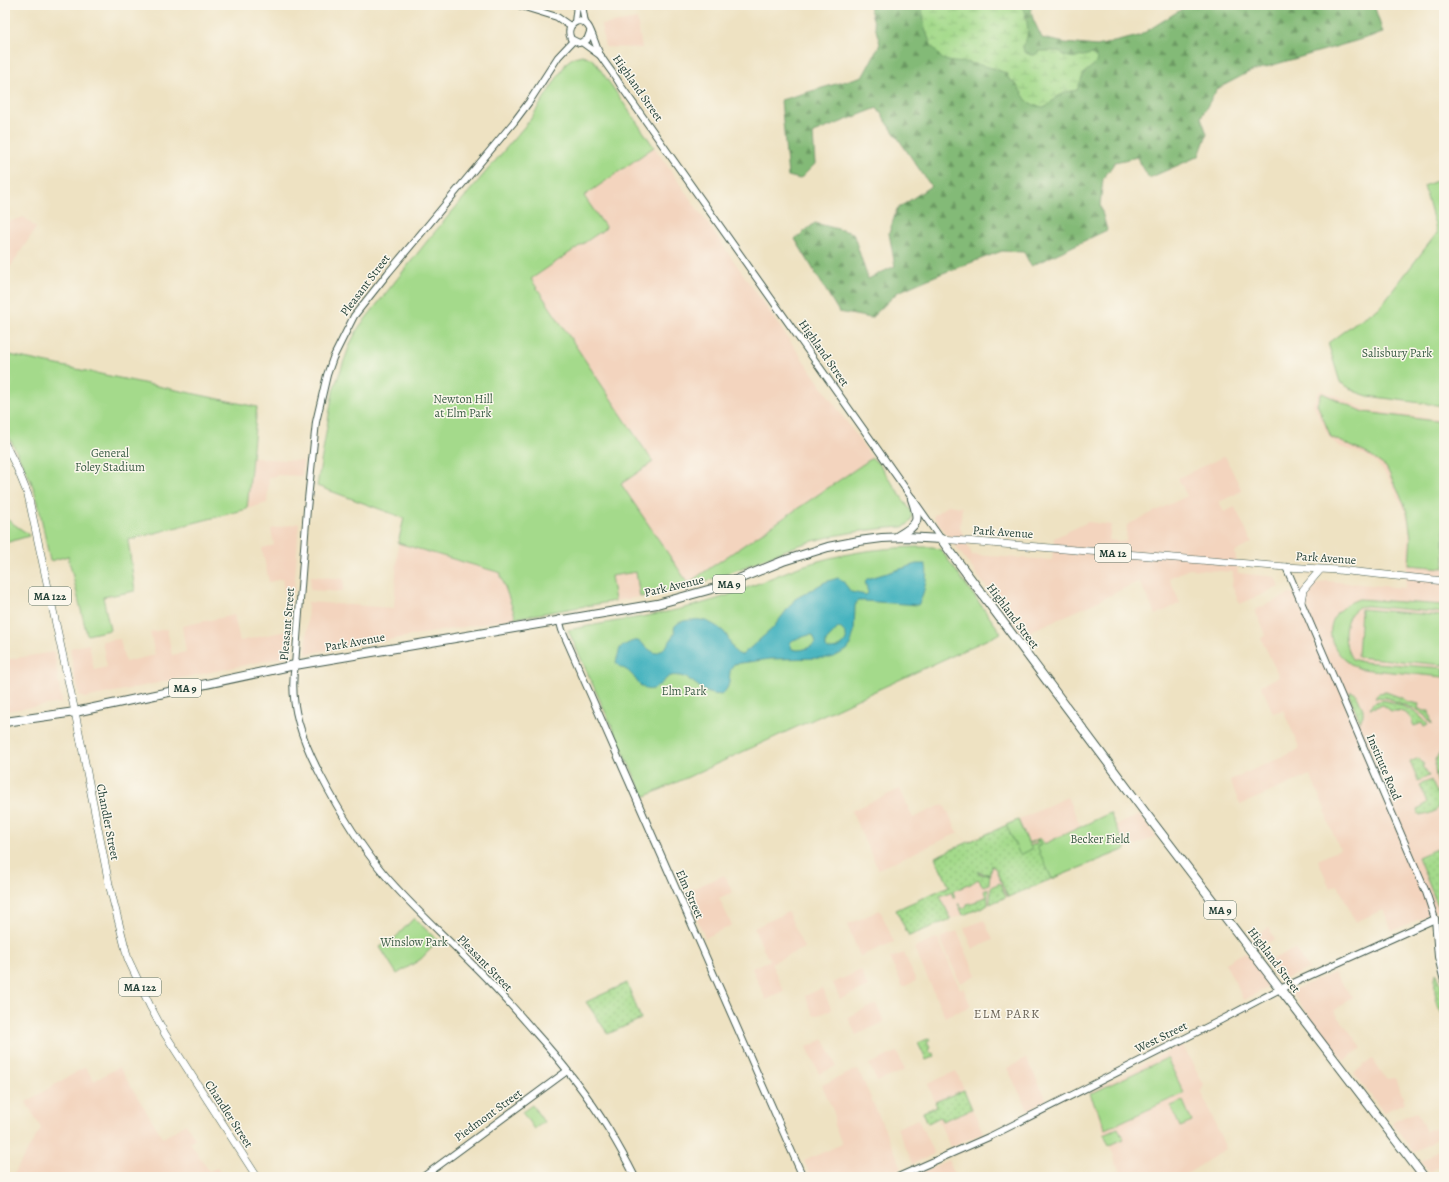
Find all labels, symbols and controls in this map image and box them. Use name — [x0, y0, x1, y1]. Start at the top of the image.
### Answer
street label: Highland Street — [609, 51, 667, 125]
street label: Pleasant Street — [337, 251, 393, 319]
street label: Highland Street — [795, 316, 853, 390]
park label: Salisbury Park — [1362, 345, 1432, 361]
park label: Newton Hill at Elm Park — [433, 391, 493, 421]
park label: General Foley Stadium — [75, 445, 145, 475]
street label: Park Avenue — [972, 522, 1034, 542]
road number: MA 12 — [1095, 544, 1131, 562]
street label: Park Avenue — [1295, 548, 1357, 568]
street label: Park Avenue — [643, 571, 705, 601]
road number: MA 9 — [713, 575, 745, 593]
street label: Highland Street — [983, 580, 1043, 652]
road number: MA 122 — [29, 587, 71, 605]
street label: Pleasant Street — [276, 587, 298, 661]
street label: Park Avenue — [324, 629, 386, 655]
road number: MA 9 — [169, 679, 201, 697]
park label: Elm Park — [662, 683, 706, 699]
street label: Institute Road — [1363, 732, 1405, 803]
street label: Chandler Street — [93, 783, 123, 862]
park label: Becker Field — [1070, 831, 1130, 847]
street label: Elm Street — [672, 867, 708, 921]
road number: MA 9 — [1204, 901, 1236, 919]
street label: Highland Street — [1244, 924, 1304, 996]
street label: Pleasant Street — [454, 931, 516, 995]
park label: Winslow Park — [379, 934, 448, 950]
road number: MA 122 — [119, 978, 161, 996]
district label: ELM PARK — [974, 1005, 1040, 1022]
street label: West Street — [1131, 1017, 1190, 1057]
street label: Chandler Street — [201, 1077, 257, 1151]
street label: Piedmont Street — [451, 1085, 525, 1145]

